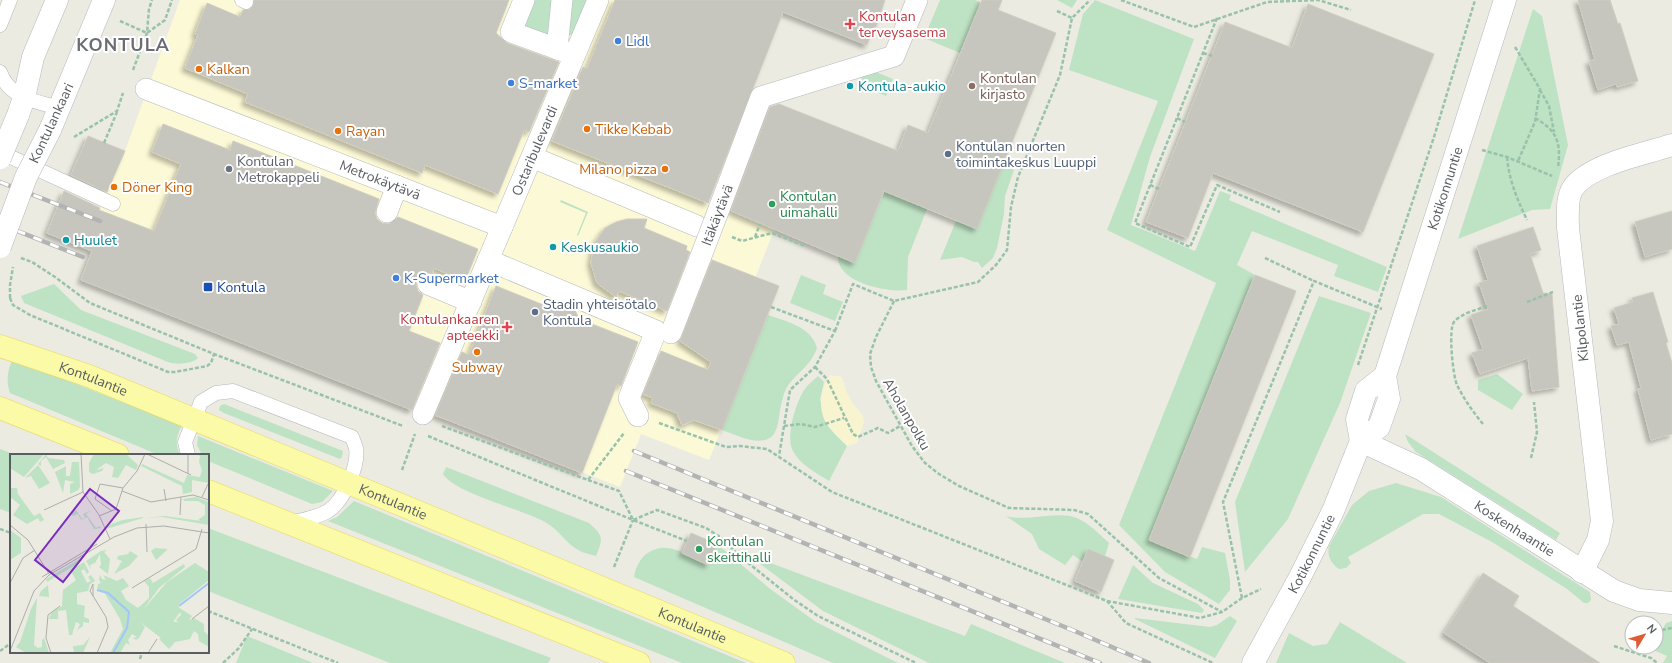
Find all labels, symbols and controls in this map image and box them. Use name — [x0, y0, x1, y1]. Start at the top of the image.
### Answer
place label: Kontulan terveysasema — [859, 7, 946, 42]
marker: Kontulan terveysasema — [844, 18, 856, 30]
place label: Lidl — [626, 32, 650, 51]
district label: KONTULA — [76, 33, 170, 57]
marker: Lidl — [613, 36, 623, 46]
place label: Kalkan — [207, 60, 250, 79]
marker: Kalkan — [194, 64, 204, 74]
place label: Kontulan kirjasto — [980, 69, 1037, 104]
place label: S-market — [519, 74, 577, 93]
place label: Kontula-aukio — [858, 77, 946, 96]
marker: S-market — [506, 78, 516, 88]
street label: Kontulankaari — [25, 80, 78, 166]
marker: Kontula-aukio — [845, 81, 855, 91]
marker: Kontulan kirjasto — [967, 81, 977, 91]
street label: Ostaribulevardi — [507, 103, 562, 199]
place label: Tikke Kebab — [595, 120, 671, 139]
place label: Rayan — [346, 122, 385, 141]
marker: Tikke Kebab — [582, 124, 592, 134]
marker: Rayan — [333, 126, 343, 136]
place label: Kontulan nuorten toimintakeskus Luuppi — [956, 137, 1096, 172]
street label: Kotikonnuntie — [1423, 144, 1468, 233]
marker: Kontulan nuorten toimintakeskus Luuppi — [943, 149, 953, 159]
place label: Kontulan Metrokappeli — [237, 152, 320, 187]
street label: Metrokäytävä — [337, 156, 423, 204]
place label: Milano pizza — [579, 160, 657, 179]
marker: Kontulan Metrokappeli — [224, 164, 234, 174]
marker: Milano pizza — [660, 164, 670, 174]
place label: Döner King — [122, 178, 192, 197]
marker: Döner King — [109, 182, 119, 192]
street label: Itäkäytävä — [697, 182, 738, 249]
place label: Kontulan uimahalli — [780, 187, 837, 222]
marker: Kontulan uimahalli — [767, 199, 777, 209]
place label: Huulet — [74, 231, 117, 250]
marker: Huulet — [61, 235, 71, 245]
place label: Keskusaukio — [561, 238, 639, 257]
marker: Keskusaukio — [548, 242, 558, 252]
place label: K-Supermarket — [404, 269, 499, 288]
marker: K-Supermarket — [391, 273, 401, 283]
place label: Kontula — [217, 278, 266, 297]
marker: Kontula — [202, 281, 214, 293]
street label: Kilpolantie — [1568, 294, 1593, 362]
place label: Stadin yhteisötalo Kontula — [543, 295, 656, 330]
marker: Stadin yhteisötalo Kontula — [530, 307, 540, 317]
place label: Kontulankaaren apteekki — [400, 310, 499, 345]
marker: Kontulankaaren apteekki — [502, 322, 512, 332]
marker: Subway — [472, 347, 482, 357]
street label: Kontulantie — [56, 358, 131, 401]
place label: Subway — [452, 358, 503, 377]
street label: Aholanpolku — [878, 375, 935, 454]
inset map — [10, 454, 209, 653]
street label: Kontulantie — [356, 479, 430, 525]
street label: Koskenhaantie — [1471, 496, 1558, 561]
street label: Kotikonnuntie — [1284, 511, 1340, 597]
place label: Kontulan skeittihalli — [707, 532, 771, 567]
marker: Kontulan skeittihalli — [694, 544, 704, 554]
street label: Kontulantie — [655, 603, 729, 648]
north arrow — [1624, 615, 1664, 655]
text: N — [1643, 621, 1660, 637]

